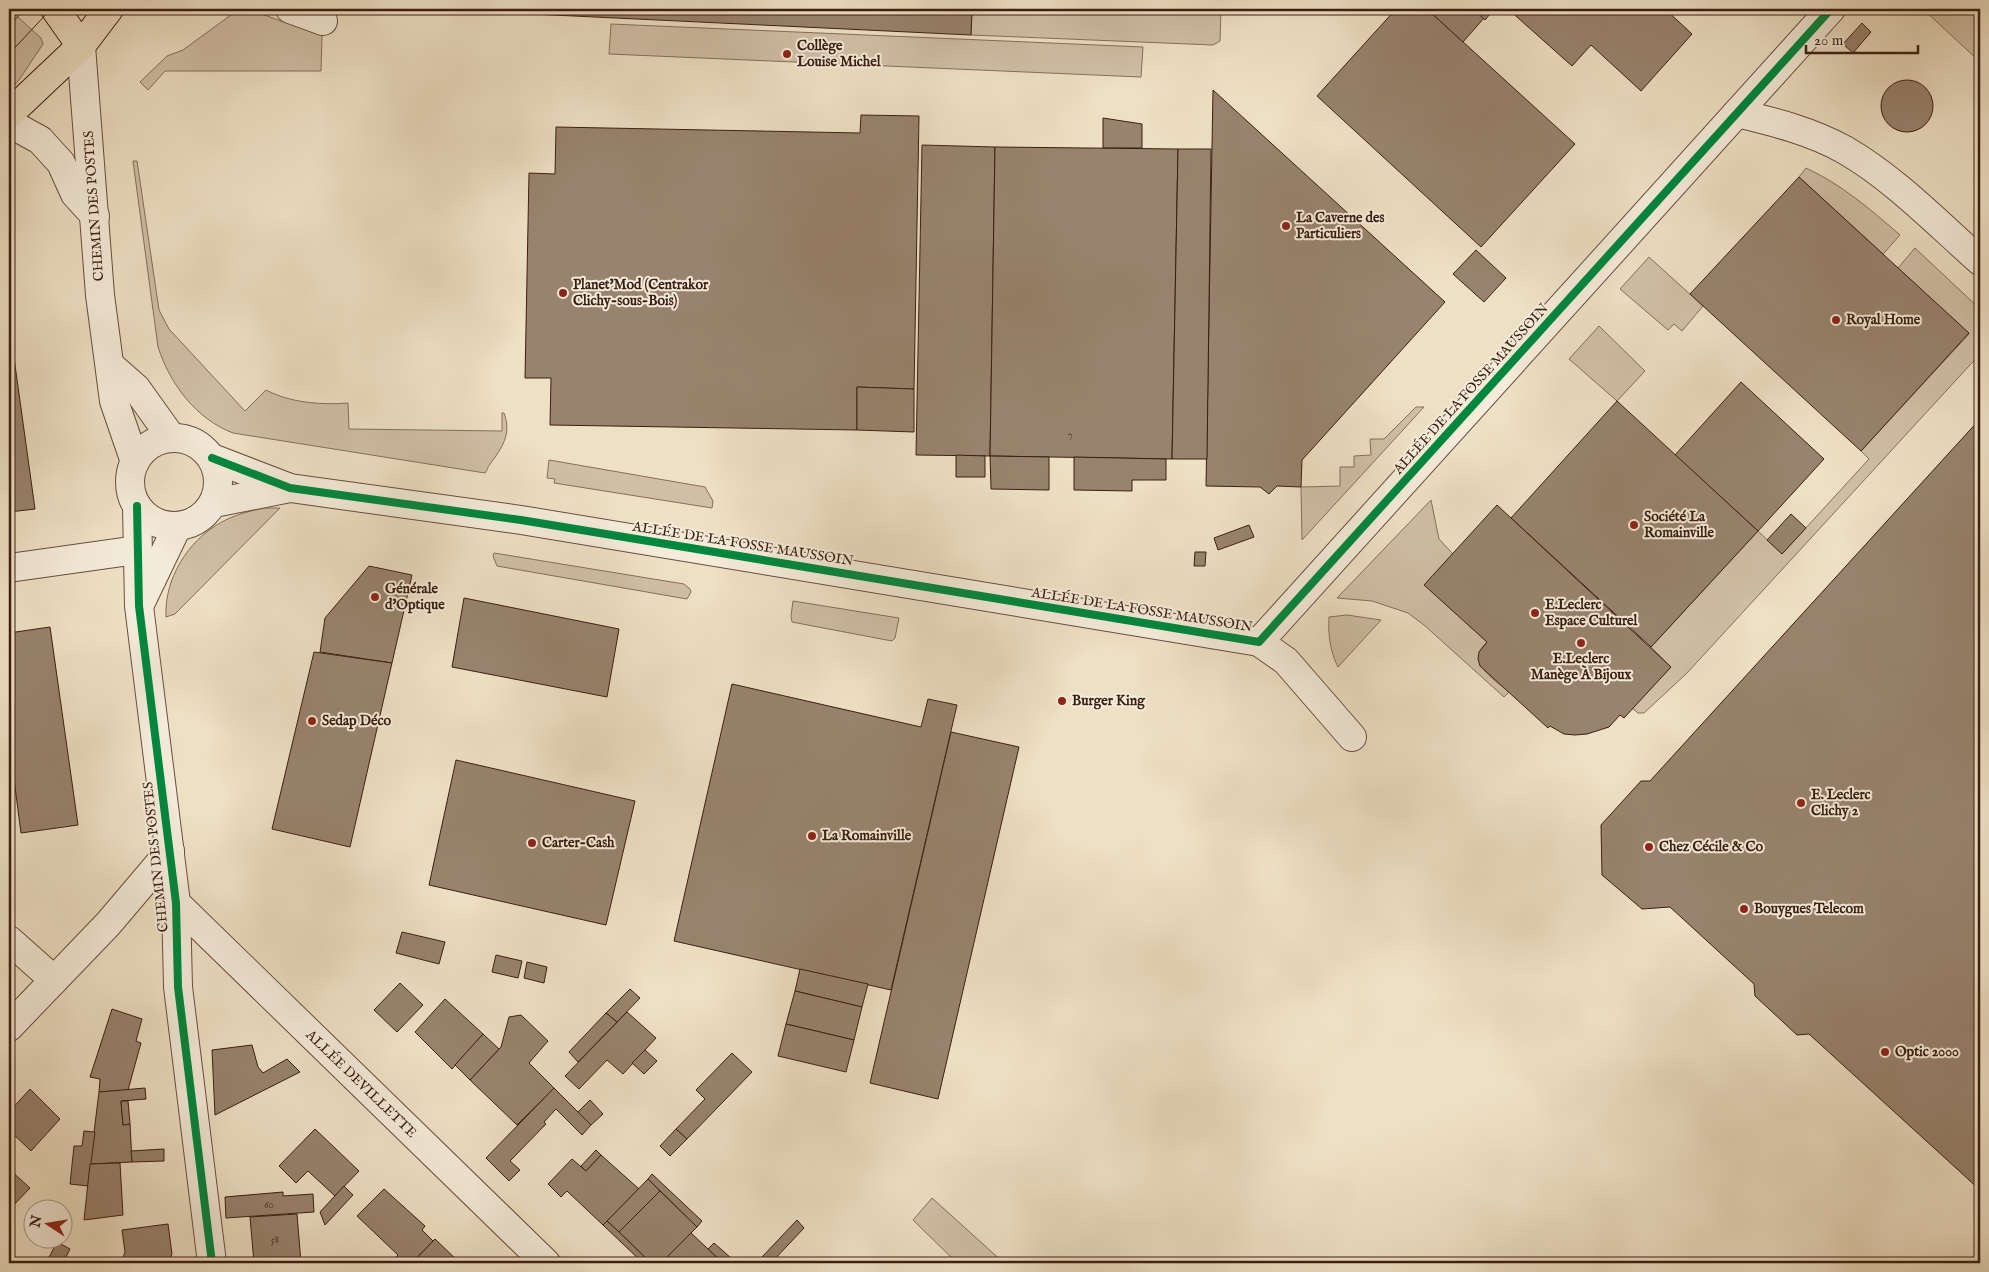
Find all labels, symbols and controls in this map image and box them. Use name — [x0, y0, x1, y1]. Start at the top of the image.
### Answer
scale bar — [1806, 22, 1919, 54]
text: 20 m — [1814, 31, 1844, 50]
place label: Collège Louise Michel — [797, 37, 882, 71]
marker: Collège Louise Michel — [781, 48, 793, 60]
street label: CHEMIN DES POSTES — [80, 130, 108, 282]
place label: La Caverne des Particuliers — [1296, 209, 1384, 243]
marker: La Caverne des Particuliers — [1280, 220, 1292, 232]
place label: Planet'Mod (Centrakor Clichy-sous-Bois) — [573, 276, 709, 310]
marker: Planet'Mod (Centrakor Clichy-sous-Bois) — [557, 287, 569, 299]
street label: ALLÉE DE LA FOSSE MAUSSOIN — [1388, 299, 1552, 479]
place label: Royal Home — [1846, 311, 1921, 329]
marker: Royal Home — [1830, 314, 1842, 326]
house number: 7 — [1067, 428, 1073, 442]
place label: Société La Romainville — [1644, 508, 1715, 542]
street label: ALLÉE DE LA FOSSE MAUSSOIN — [630, 516, 855, 570]
marker: Société La Romainville — [1628, 519, 1640, 531]
place label: Générale d'Optique — [385, 580, 445, 614]
street label: ALLÉE DE LA FOSSE MAUSSOIN — [1029, 582, 1254, 636]
marker: Générale d'Optique — [369, 591, 381, 603]
place label: E.Leclerc Espace Culturel — [1545, 596, 1638, 630]
marker: E.Leclerc Espace Culturel — [1529, 607, 1541, 619]
marker: E.Leclerc Manège À Bijoux — [1575, 637, 1587, 649]
place label: E.Leclerc Manège À Bijoux — [1531, 650, 1631, 684]
place label: Burger King — [1072, 692, 1146, 710]
marker: Burger King — [1056, 695, 1068, 707]
place label: Sedap Déco — [322, 712, 391, 730]
marker: Sedap Déco — [306, 715, 318, 727]
street label: CHEMIN DES POSTES — [139, 781, 173, 933]
place label: E. Leclerc Clichy 2 — [1811, 786, 1871, 820]
marker: E. Leclerc Clichy 2 — [1795, 797, 1807, 809]
place label: La Romainville — [822, 827, 912, 845]
marker: La Romainville — [806, 830, 818, 842]
place label: Carter-Cash — [542, 834, 615, 852]
marker: Carter-Cash — [526, 837, 538, 849]
place label: Chez Cécile & Co — [1659, 838, 1763, 856]
marker: Chez Cécile & Co — [1643, 841, 1655, 853]
place label: Bouygues Telecom — [1754, 900, 1864, 918]
marker: Bouygues Telecom — [1738, 903, 1750, 915]
street label: ALLÉE DEVILLETTE — [301, 1025, 421, 1142]
place label: Optic 2000 — [1895, 1043, 1959, 1061]
marker: Optic 2000 — [1879, 1046, 1891, 1058]
house number: 60 — [264, 1198, 274, 1212]
north arrow — [22, 1200, 72, 1250]
text: N — [26, 1214, 46, 1230]
house number: 58 — [271, 1233, 279, 1247]

